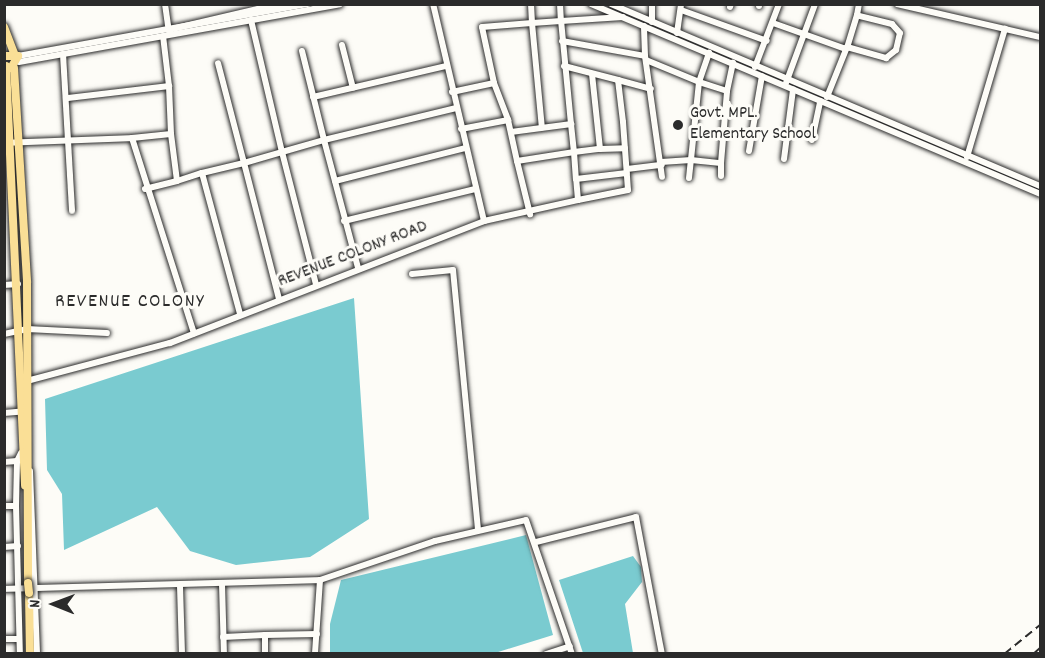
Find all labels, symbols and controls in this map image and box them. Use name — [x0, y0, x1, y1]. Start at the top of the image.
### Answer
place label: Govt. MPL. Elementary School — [690, 104, 816, 146]
marker: Govt. MPL. Elementary School — [671, 118, 685, 132]
street label: REVENUE COLONY ROAD — [275, 217, 431, 293]
district label: REVENUE COLONY — [55, 290, 205, 314]
north arrow — [24, 574, 84, 634]
text: N — [24, 600, 47, 608]

